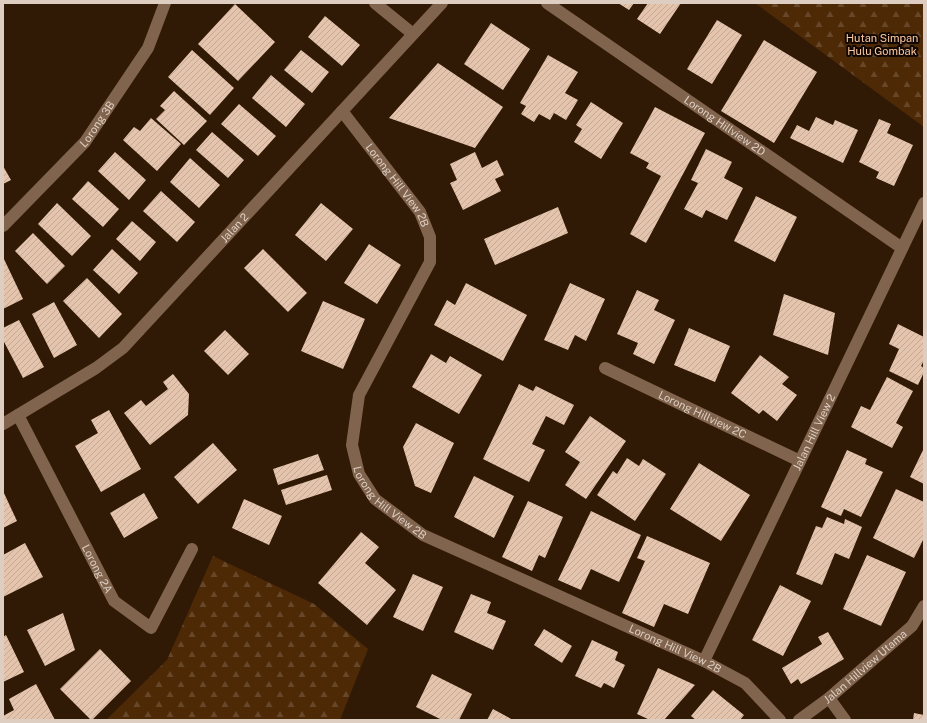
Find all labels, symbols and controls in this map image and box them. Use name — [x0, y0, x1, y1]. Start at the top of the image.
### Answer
park label: Hutan Simpan Hulu Gombak — [846, 32, 918, 57]
street label: Lorong Hillview 2D — [682, 93, 768, 158]
street label: Lorong 3B — [77, 99, 117, 150]
street label: Lorong Hill View 2B — [363, 141, 431, 229]
street label: Jalan 2 — [218, 210, 251, 245]
street label: Lorong Hillview 2C — [657, 388, 748, 441]
street label: Jalan Hill View 2 — [791, 392, 838, 472]
street label: Lorong Hill View 2B — [351, 465, 429, 542]
street label: Lorong 2A — [80, 542, 115, 595]
street label: Lorong Hill View 2B — [627, 622, 724, 675]
street label: Jalan Hillview Utama — [821, 627, 909, 706]

